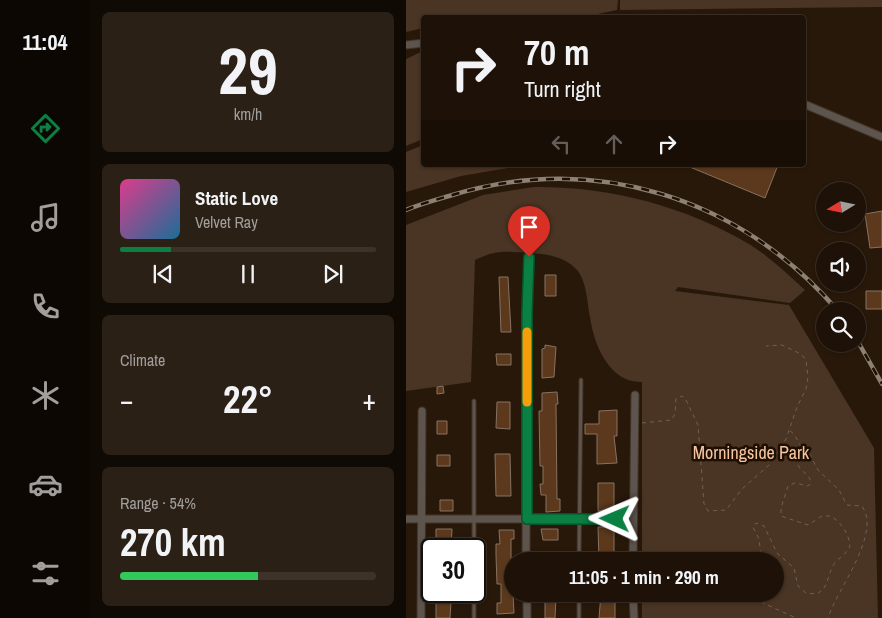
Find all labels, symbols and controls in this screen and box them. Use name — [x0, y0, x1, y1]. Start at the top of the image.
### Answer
text: 11:04 — [22, 27, 68, 57]
text: 29 — [218, 27, 278, 114]
text: 70 m — [524, 29, 589, 76]
icon: right — [441, 35, 506, 100]
text: Turn right — [524, 74, 601, 104]
text: km/h — [234, 103, 262, 125]
icon: directions — [28, 111, 63, 146]
icon: left — [547, 130, 575, 158]
icon: ahead — [600, 130, 628, 158]
icon: right — [653, 130, 681, 158]
north arrow — [816, 182, 866, 232]
map controls — [816, 182, 866, 352]
text: Static Love — [195, 185, 278, 211]
icon: music — [28, 200, 63, 235]
pin — [508, 206, 550, 257]
text: Velvet Ray — [195, 211, 258, 233]
icon: arrive — [515, 213, 543, 241]
button: sound — [816, 242, 866, 292]
icon: previous — [149, 260, 177, 288]
icon: pause — [234, 260, 262, 288]
icon: next — [319, 260, 347, 288]
icon: phone — [28, 289, 63, 324]
button: search — [816, 302, 866, 352]
text: Climate — [120, 349, 165, 371]
text: 22° — [223, 374, 273, 425]
icon: climate — [28, 378, 63, 413]
text: − — [120, 381, 133, 419]
text: + — [363, 381, 376, 419]
park label: Morningside Park — [693, 440, 810, 465]
icon: car — [28, 467, 63, 502]
text: Range · 54% — [120, 492, 196, 514]
position arrow — [588, 492, 640, 544]
text: 270 km — [120, 517, 226, 568]
speed limit sign: 30 — [421, 538, 486, 603]
icon: filters — [28, 556, 63, 591]
text: 11:05 · 1 min · 290 m — [569, 564, 719, 590]

